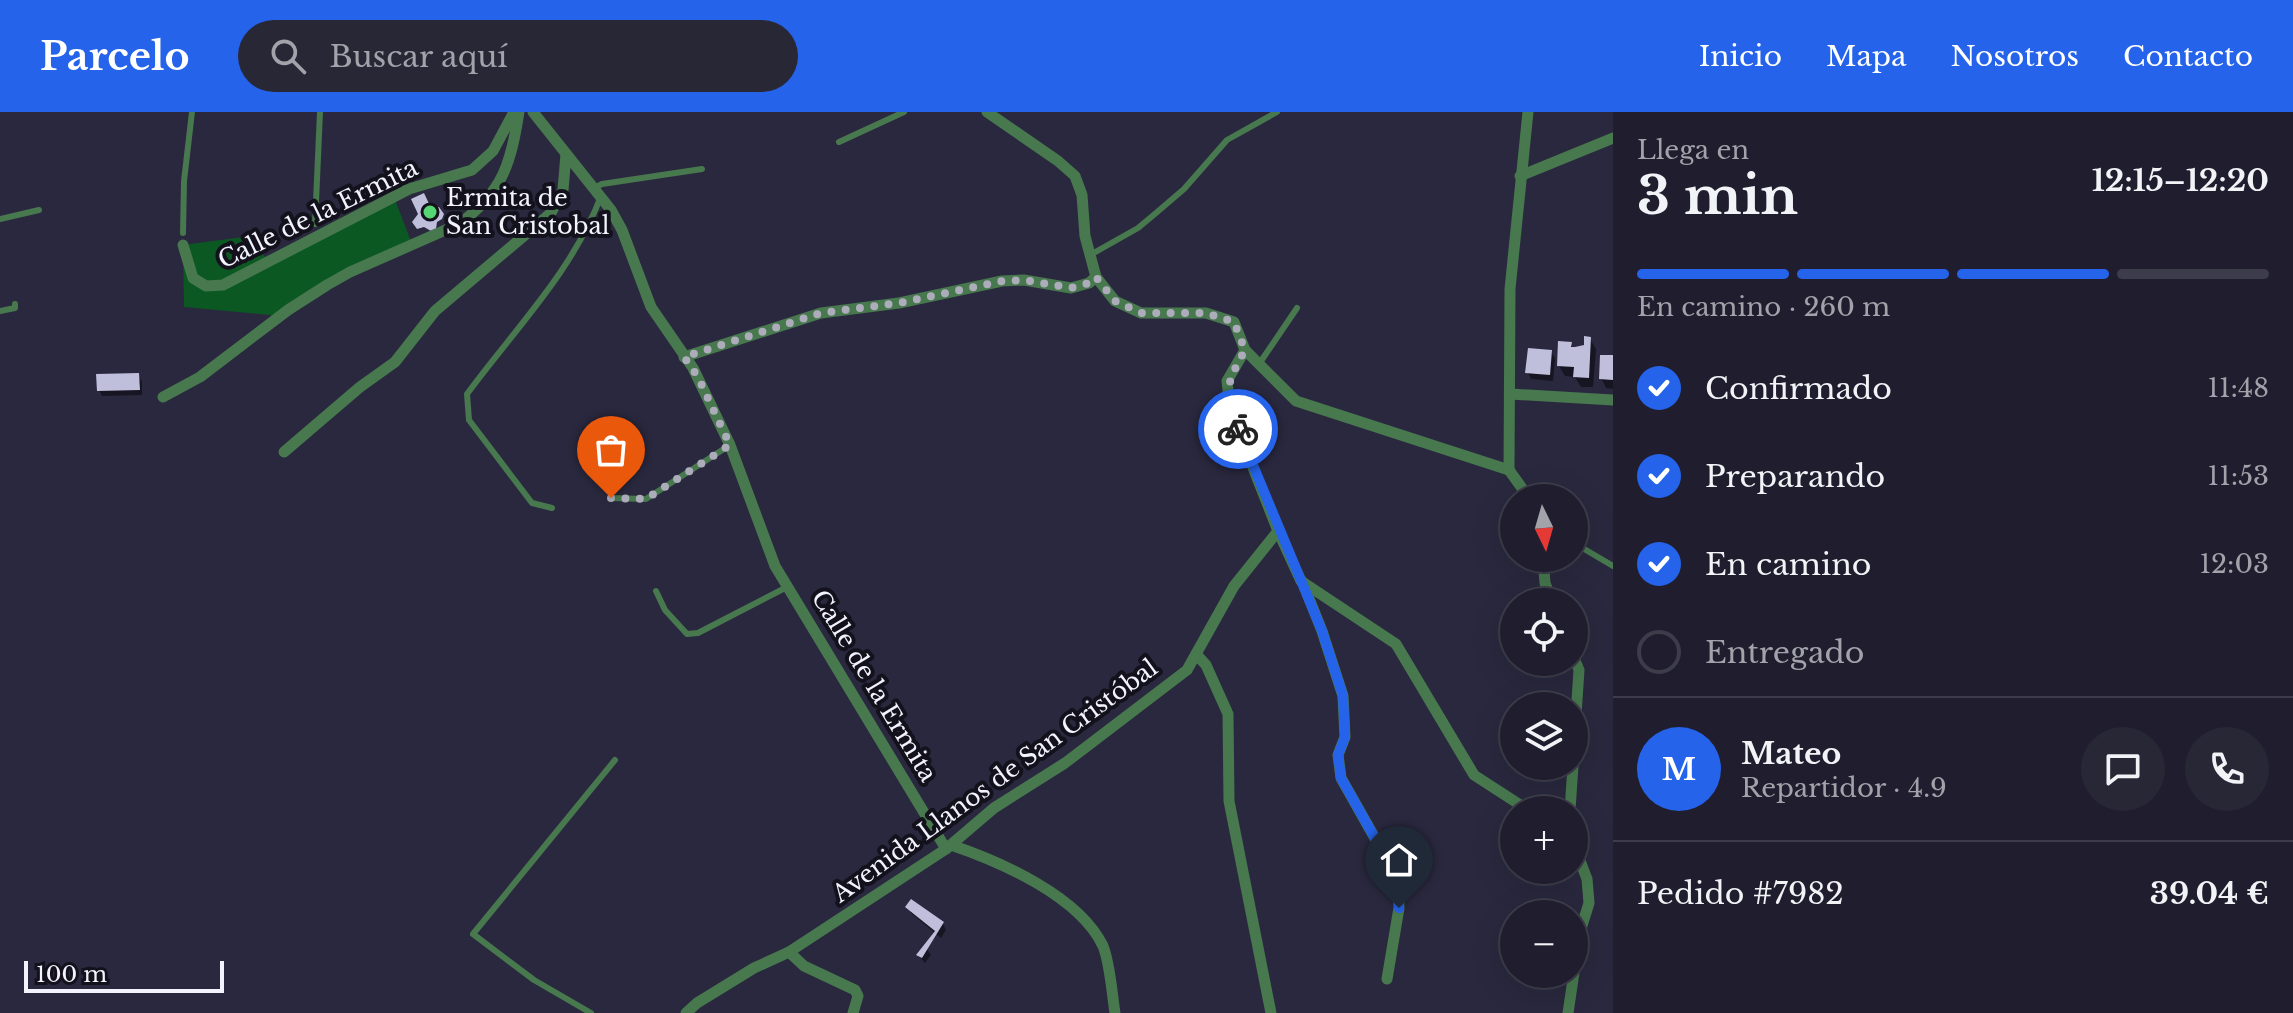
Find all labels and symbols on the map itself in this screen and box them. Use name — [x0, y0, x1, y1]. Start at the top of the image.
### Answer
street label: Calle de la Ermita — [213, 152, 423, 274]
place label: Ermita de San Cristobal — [446, 183, 610, 240]
marker: Ermita de San Cristobal — [421, 203, 439, 221]
courier — [1198, 389, 1278, 469]
pin — [577, 416, 645, 498]
north arrow — [1500, 484, 1588, 572]
street label: Calle de la Ermita — [806, 585, 943, 787]
street label: Avenida Llanos de San Cristóbal — [826, 653, 1163, 909]
pin — [1365, 826, 1433, 908]
scale bar — [24, 957, 224, 993]

